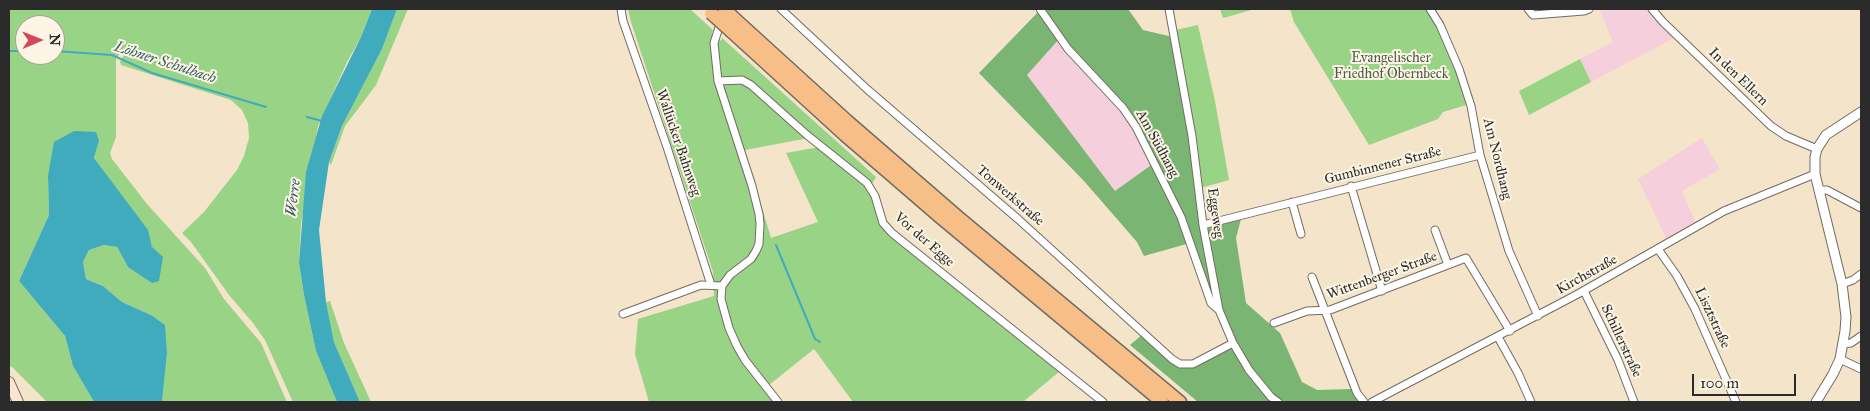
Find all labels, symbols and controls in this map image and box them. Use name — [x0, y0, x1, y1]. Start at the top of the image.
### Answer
north arrow — [15, 15, 65, 65]
text: N — [46, 34, 63, 46]
water label: Löhner Schulbach — [112, 38, 218, 88]
street label: In den Ellern — [1705, 44, 1771, 110]
park label: Evangelischer Friedhof Obernbeck — [1334, 51, 1448, 84]
street label: Wallücker Bahnweg — [652, 87, 704, 199]
street label: Am Südhang — [1132, 107, 1182, 181]
street label: Am Nordhang — [1479, 117, 1515, 201]
street label: Gumbinnener Straße — [1323, 143, 1443, 189]
street label: Tonwerkstraße — [973, 162, 1047, 230]
water label: Werre — [283, 178, 305, 218]
street label: Eggeweg — [1203, 187, 1227, 239]
street label: Vor der Egge — [890, 209, 958, 271]
street label: Wittenberger Straße — [1325, 248, 1439, 304]
street label: Kirchstraße — [1554, 251, 1620, 299]
street label: Lisztstraße — [1691, 285, 1733, 351]
street label: Schillerstraße — [1597, 302, 1645, 380]
scale bar — [1695, 364, 1799, 396]
text: 100 m — [1700, 374, 1739, 392]

